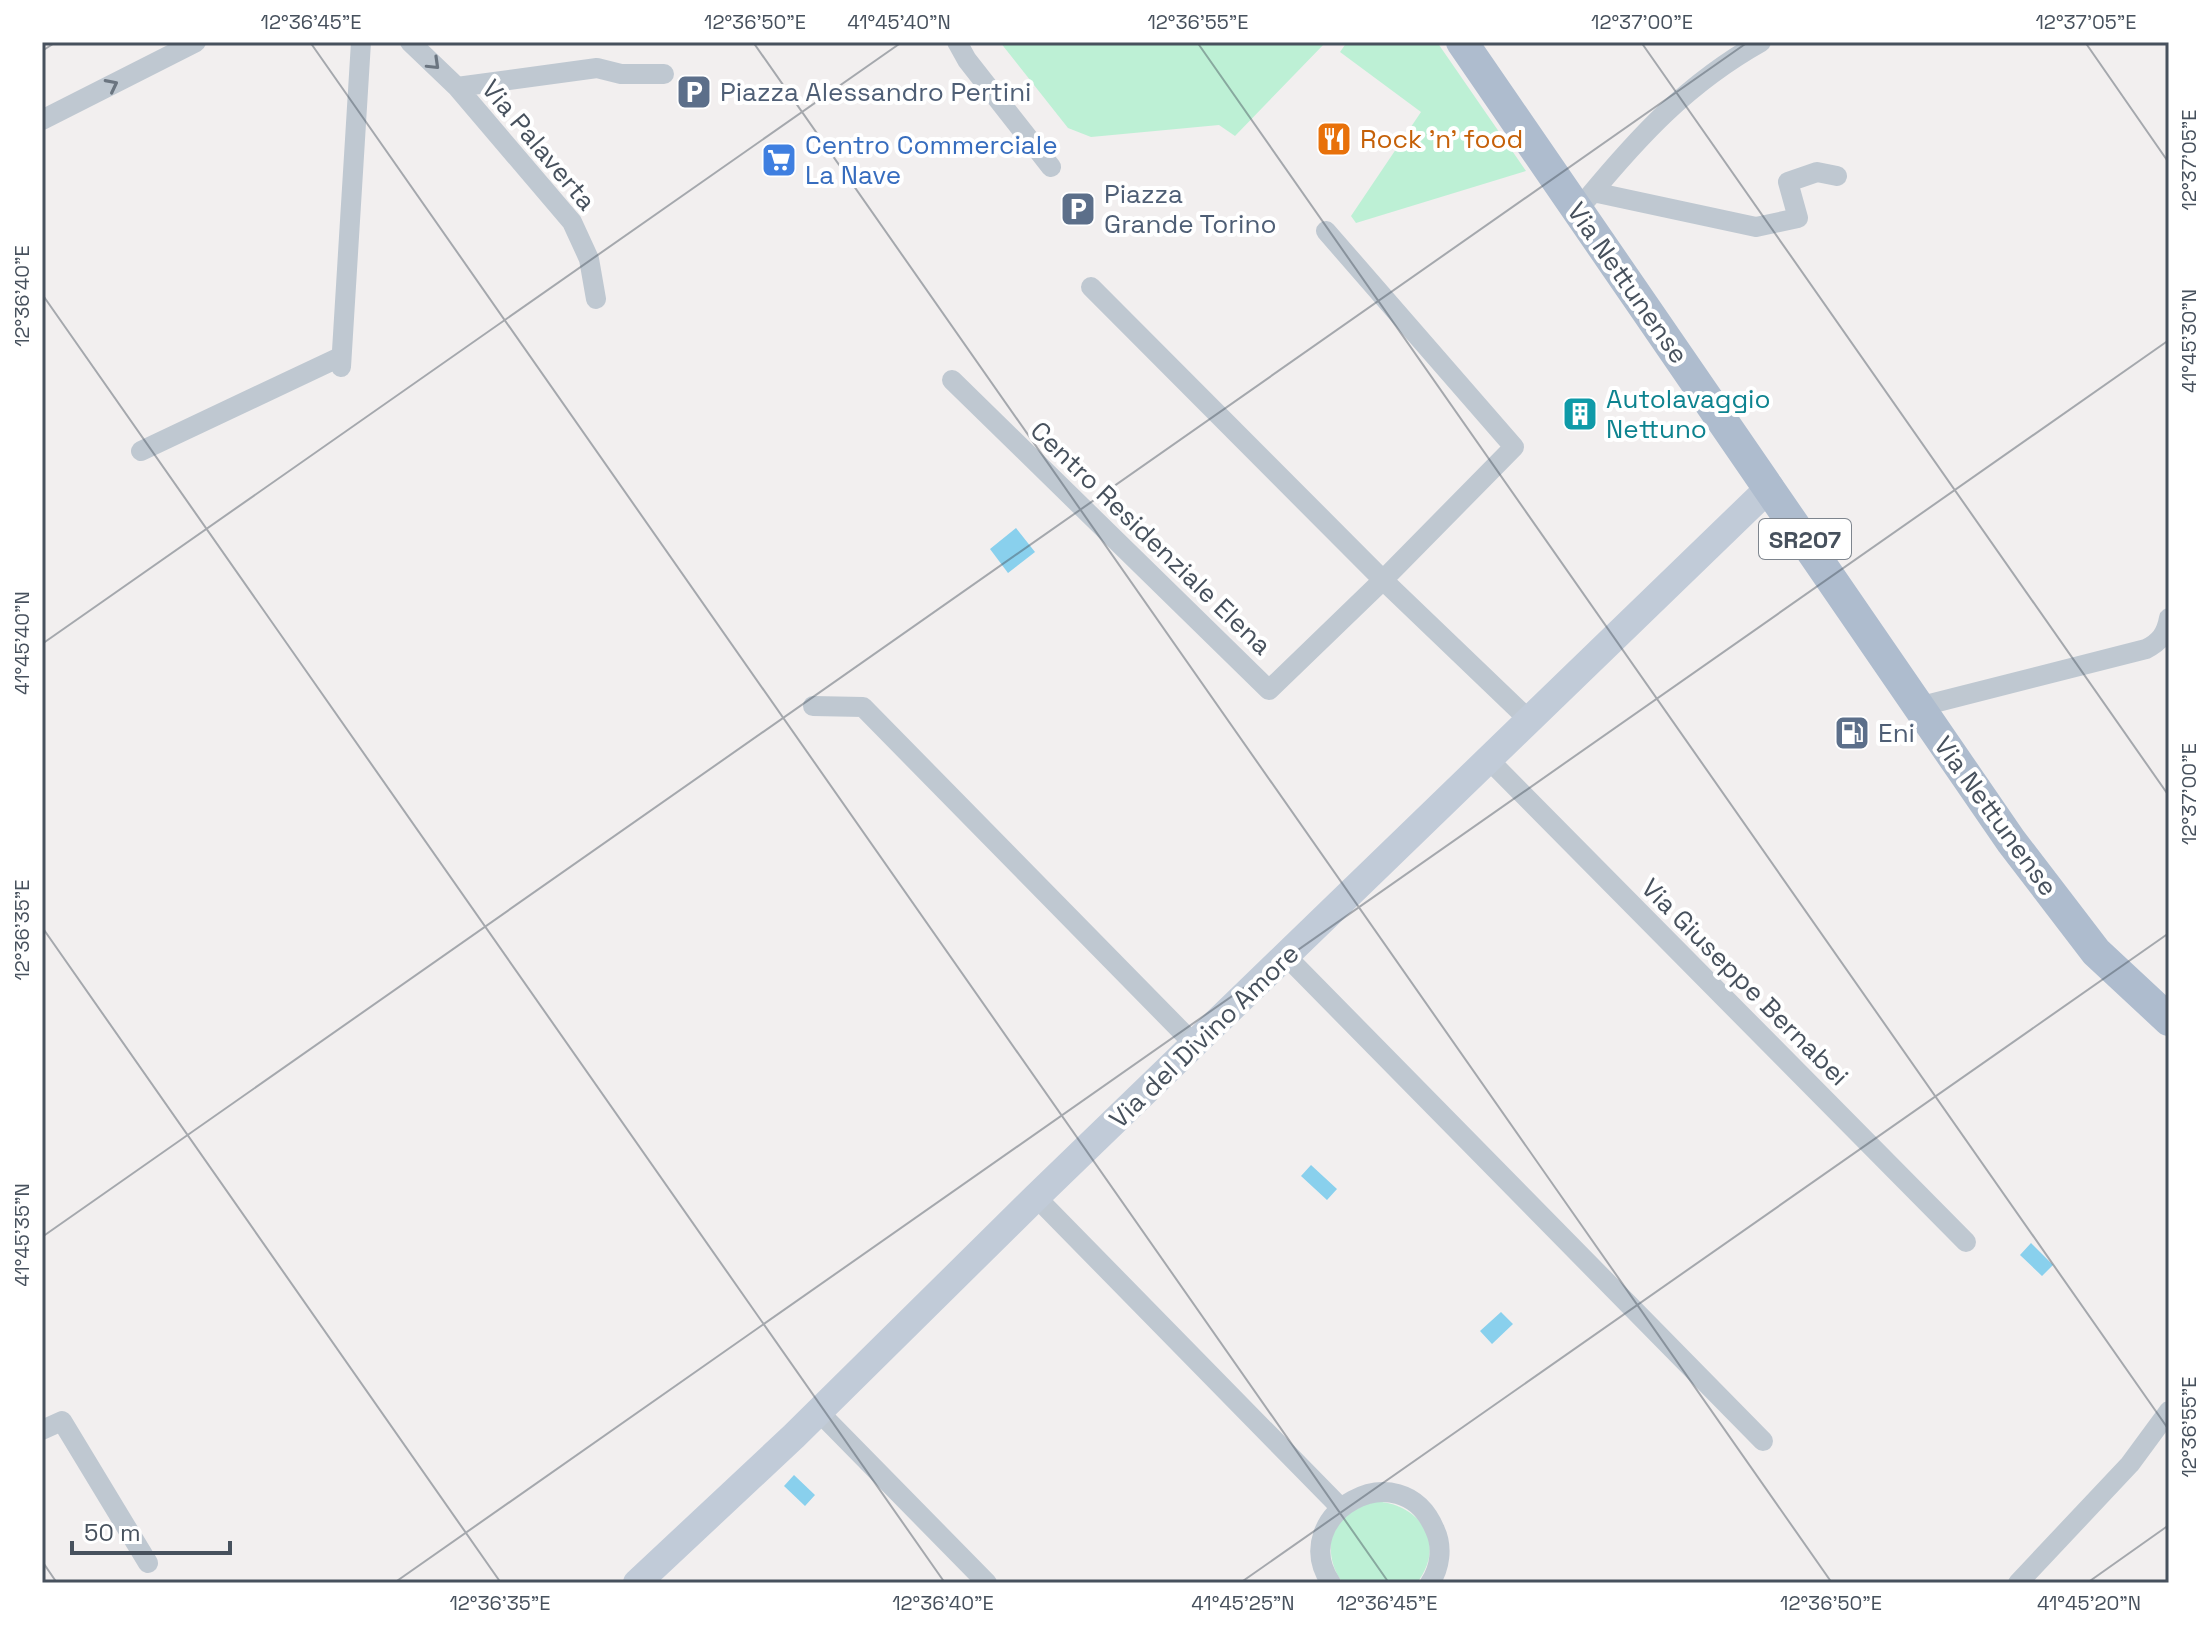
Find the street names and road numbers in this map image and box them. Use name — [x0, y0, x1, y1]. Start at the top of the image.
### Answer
street label: Via Palaverta — [474, 73, 604, 217]
street label: Via Nettunense — [1560, 196, 1696, 370]
street label: Centro Residenziale Elena — [1023, 414, 1279, 662]
road number: SR207 — [1759, 519, 1851, 559]
street label: Via Nettunense — [1927, 729, 2065, 903]
street label: Via Giuseppe Bernabei — [1634, 871, 1856, 1093]
street label: Via del Divino Amore — [1102, 937, 1306, 1135]

